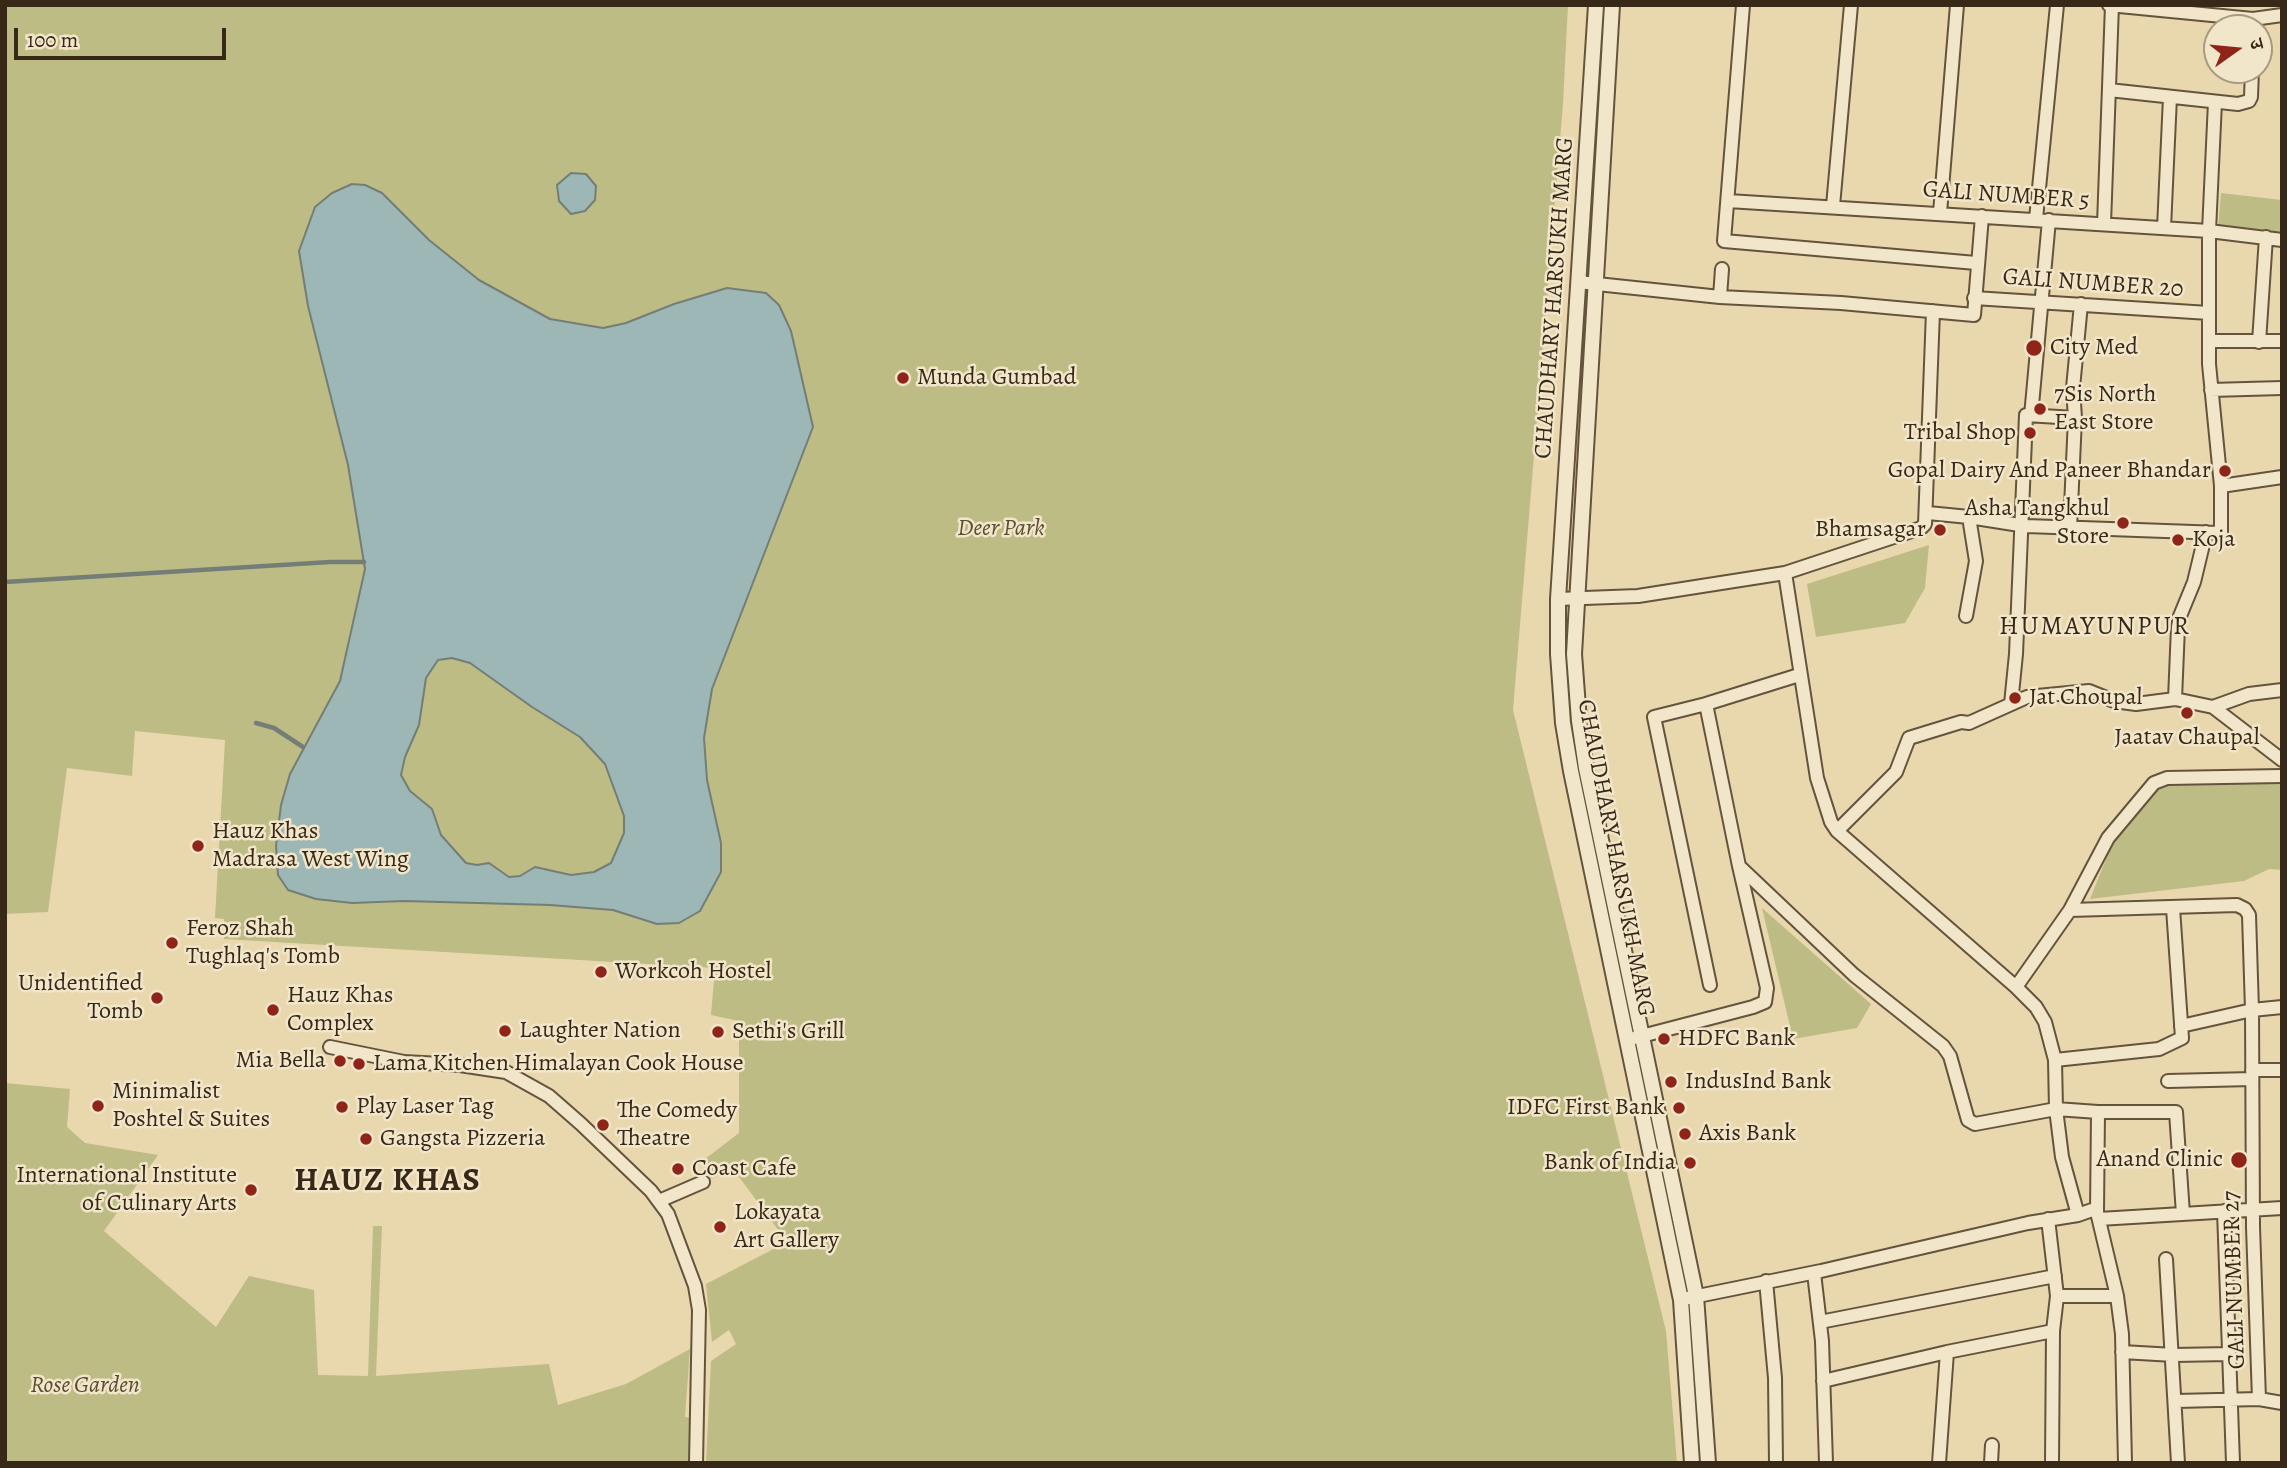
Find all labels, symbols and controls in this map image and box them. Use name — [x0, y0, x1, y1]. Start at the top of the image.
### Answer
scale bar — [18, 14, 229, 58]
north arrow — [2203, 14, 2273, 84]
text: 100 m — [27, 26, 78, 54]
text: उ — [2243, 36, 2270, 52]
street label: CHAUDHARY HARSUKH MARG — [1529, 136, 1581, 460]
street label: GALI NUMBER 5 — [1922, 176, 2090, 216]
street label: GALI NUMBER 20 — [2002, 263, 2184, 305]
place label: City Med — [2050, 334, 2138, 362]
marker: City Med — [2024, 338, 2044, 358]
place label: Munda Gumbad — [917, 364, 1077, 392]
marker: Munda Gumbad — [895, 370, 911, 386]
place label: 7Sis North East Store — [2054, 381, 2156, 437]
marker: 7Sis North East Store — [2032, 401, 2048, 417]
place label: Tribal Shop — [1904, 419, 2016, 447]
marker: Tribal Shop — [2022, 425, 2038, 441]
place label: Gopal Dairy And Paneer Bhandar — [1888, 457, 2211, 485]
marker: Gopal Dairy And Paneer Bhandar — [2217, 463, 2233, 479]
place label: Asha Tangkhul Store — [1965, 495, 2109, 551]
park label: Deer Park — [957, 515, 1045, 543]
marker: Asha Tangkhul Store — [2115, 515, 2131, 531]
place label: Bhamsagar — [1815, 516, 1926, 544]
marker: Bhamsagar — [1932, 522, 1948, 538]
place label: Koja — [2192, 526, 2235, 554]
marker: Koja — [2170, 532, 2186, 548]
district label: HUMAYUNPUR — [2000, 612, 2190, 644]
place label: Jat Choupal — [2029, 684, 2142, 712]
marker: Jat Choupal — [2007, 690, 2023, 706]
street label: CHAUDHARY HARSUKH MARG — [1570, 697, 1660, 1019]
marker: Jaatav Chaupal — [2179, 705, 2195, 721]
place label: Jaatav Chaupal — [2114, 724, 2260, 752]
place label: Hauz Khas Madrasa West Wing — [212, 818, 409, 874]
marker: Hauz Khas Madrasa West Wing — [190, 838, 206, 854]
place label: Feroz Shah Tughlaq's Tomb — [186, 915, 340, 971]
marker: Feroz Shah Tughlaq's Tomb — [164, 935, 180, 951]
place label: Workcoh Hostel — [615, 958, 771, 986]
marker: Workcoh Hostel — [593, 964, 609, 980]
place label: Unidentified Tomb — [18, 970, 143, 1026]
place label: Hauz Khas Complex — [287, 982, 393, 1038]
marker: Unidentified Tomb — [149, 990, 165, 1006]
marker: Hauz Khas Complex — [265, 1002, 281, 1018]
place label: Laughter Nation — [519, 1017, 681, 1045]
place label: Sethi's Grill — [732, 1018, 844, 1046]
marker: Laughter Nation — [497, 1023, 513, 1039]
marker: Sethi's Grill — [710, 1024, 726, 1040]
place label: HDFC Bank — [1678, 1025, 1795, 1053]
marker: HDFC Bank — [1656, 1031, 1672, 1047]
place label: Mia Bella — [235, 1047, 326, 1075]
place label: Lama Kitchen Himalayan Cook House — [373, 1050, 744, 1078]
marker: Mia Bella — [332, 1053, 348, 1069]
marker: Lama Kitchen Himalayan Cook House — [351, 1056, 367, 1072]
place label: IndusInd Bank — [1685, 1068, 1831, 1096]
marker: IndusInd Bank — [1663, 1074, 1679, 1090]
place label: Minimalist Poshtel & Suites — [112, 1078, 270, 1134]
place label: Play Laser Tag — [356, 1093, 494, 1121]
place label: IDFC First Bank — [1507, 1094, 1665, 1122]
place label: The Comedy Theatre — [617, 1097, 737, 1153]
marker: Minimalist Poshtel & Suites — [90, 1098, 106, 1114]
marker: Play Laser Tag — [334, 1099, 350, 1115]
marker: IDFC First Bank — [1671, 1100, 1687, 1116]
marker: The Comedy Theatre — [595, 1117, 611, 1133]
place label: Axis Bank — [1699, 1120, 1796, 1148]
place label: Gangsta Pizzeria — [380, 1125, 545, 1153]
marker: Axis Bank — [1677, 1126, 1693, 1142]
marker: Gangsta Pizzeria — [358, 1131, 374, 1147]
place label: Anand Clinic — [2097, 1146, 2223, 1174]
place label: Bank of India — [1544, 1149, 1676, 1177]
marker: Anand Clinic — [2229, 1150, 2249, 1170]
place label: Coast Cafe — [692, 1155, 796, 1183]
marker: Bank of India — [1682, 1155, 1698, 1171]
marker: Coast Cafe — [670, 1161, 686, 1177]
place label: International Institute of Culinary Arts — [16, 1162, 237, 1218]
district label: HAUZ KHAS — [295, 1163, 481, 1201]
marker: International Institute of Culinary Arts — [243, 1182, 259, 1198]
street label: GALI NUMBER 27 — [2217, 1190, 2253, 1370]
place label: Lokayata Art Gallery — [734, 1199, 839, 1255]
marker: Lokayata Art Gallery — [712, 1219, 728, 1235]
park label: Rose Garden — [30, 1372, 140, 1400]

